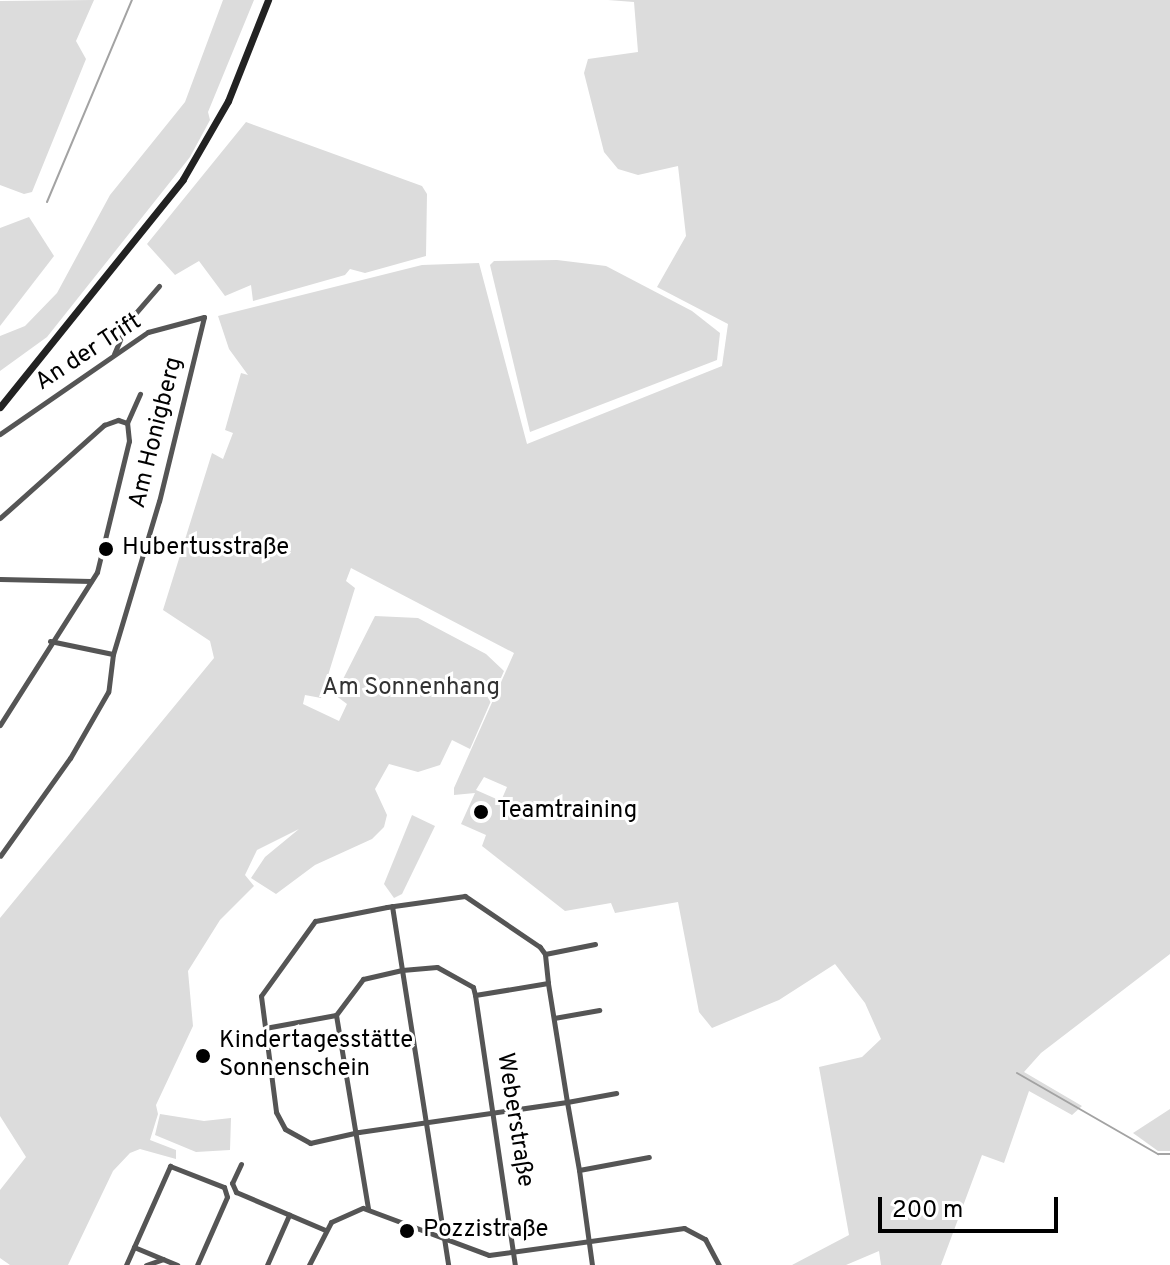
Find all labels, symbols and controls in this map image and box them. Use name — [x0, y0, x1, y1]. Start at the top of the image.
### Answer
street label: An der Trift — [30, 308, 148, 398]
street label: Am Honigberg — [124, 354, 190, 512]
place label: Hubertusstraße — [122, 535, 289, 563]
marker: Hubertusstraße — [97, 540, 115, 558]
park label: Am Sonnenhang — [322, 675, 500, 703]
place label: Teamtraining — [497, 798, 637, 826]
marker: Teamtraining — [472, 803, 490, 821]
place label: Kindertagesstätte Sonnenschein — [219, 1028, 413, 1084]
marker: Kindertagesstätte Sonnenschein — [194, 1047, 212, 1065]
street label: Weberstraße — [489, 1051, 539, 1189]
scale bar — [882, 1181, 1062, 1231]
text: 200 m — [892, 1196, 963, 1226]
place label: Pozzistraße — [423, 1217, 548, 1245]
marker: Pozzistraße — [398, 1222, 416, 1240]

